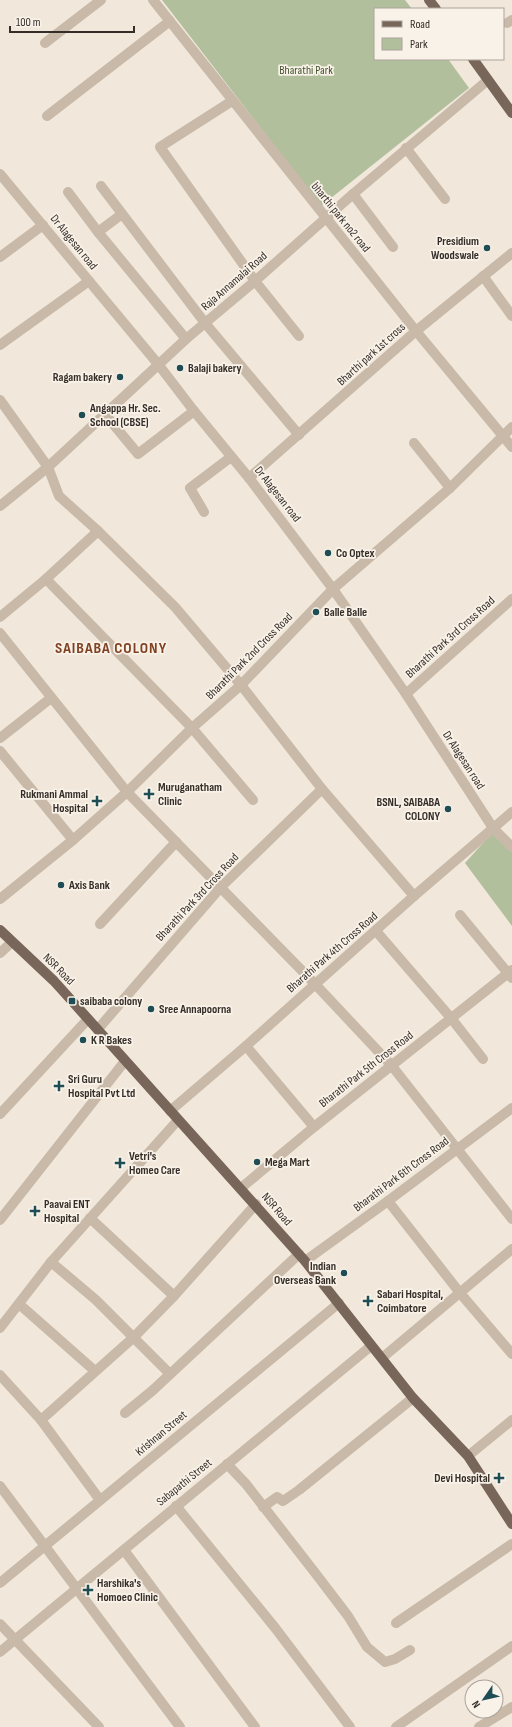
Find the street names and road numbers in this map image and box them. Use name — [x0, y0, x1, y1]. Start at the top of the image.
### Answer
street label: bharthi park no2 road — [308, 179, 373, 255]
street label: Dr Alagesan road — [47, 212, 100, 273]
street label: Raja Annamalai Road — [198, 249, 270, 314]
street label: Bharthi park 1st cross — [334, 320, 409, 389]
street label: Dr Alagesan road — [251, 463, 304, 525]
street label: Bharathi Park 3rd Cross Road — [403, 593, 498, 681]
street label: Bharathi Park 2nd Cross Road — [203, 610, 296, 703]
street label: Dr Alagesan road — [439, 728, 488, 792]
street label: Bharathi Park 3rd Cross Road — [153, 850, 242, 944]
street label: Bharathi Park 4th Cross Road — [284, 909, 381, 996]
street label: NSR Road — [40, 950, 78, 988]
street label: Bharathi Park 5th Cross Road — [316, 1028, 416, 1111]
street label: Bharathi Park 6th Cross Road — [351, 1134, 452, 1215]
street label: NSR Road — [258, 1190, 295, 1229]
street label: Krishnan Street — [133, 1407, 190, 1459]
street label: Sabapathi Street — [153, 1455, 215, 1509]

